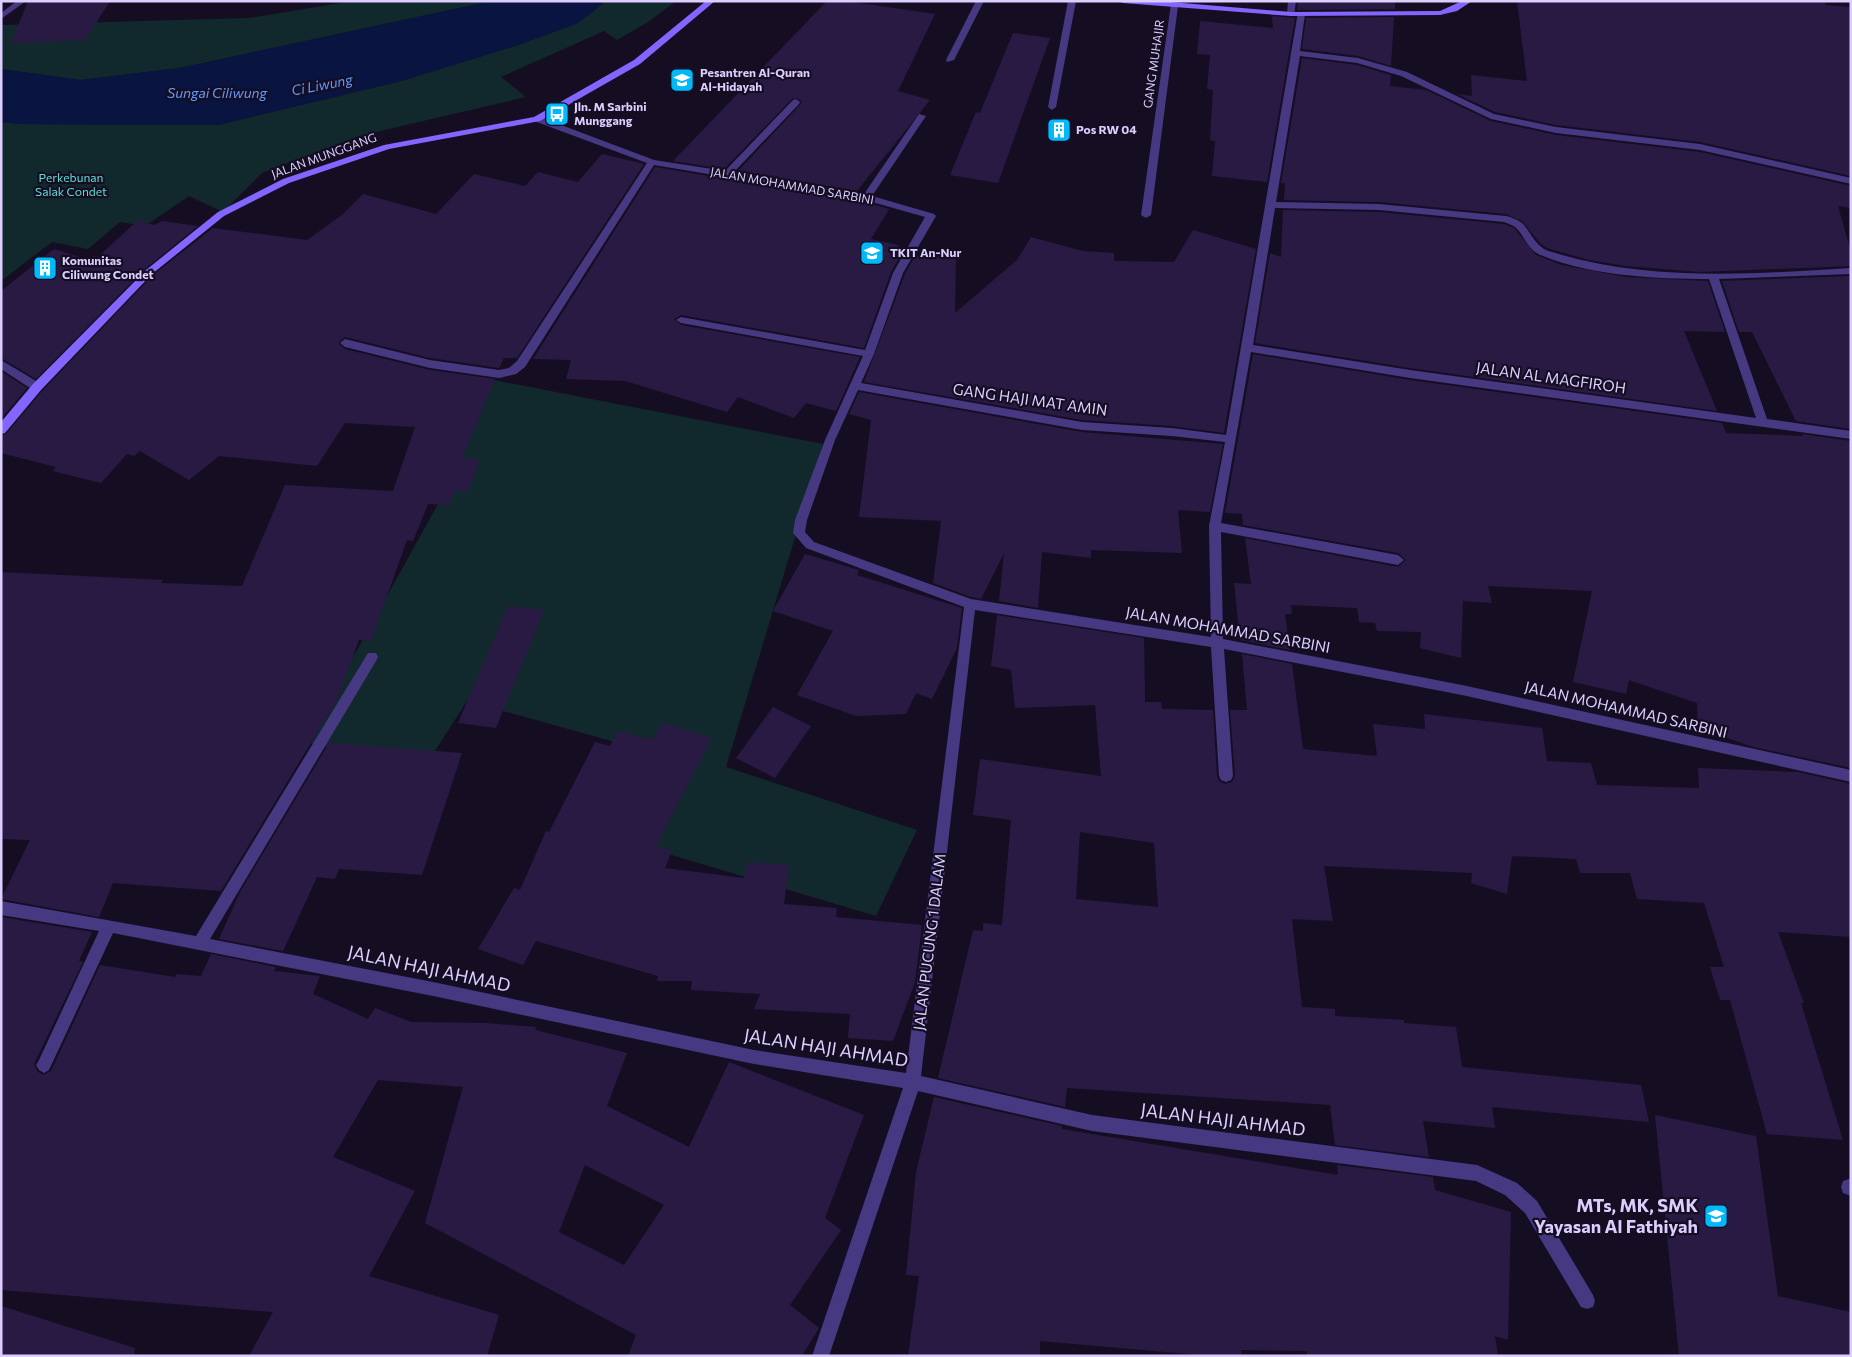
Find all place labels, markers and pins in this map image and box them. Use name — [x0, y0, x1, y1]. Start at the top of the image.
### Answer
place label: Pesantren Al-Quran Al-Hidayah — [700, 65, 810, 93]
school or university icon: Pesantren Al-Quran Al-Hidayah — [669, 67, 695, 93]
place label: Jln. M Sarbini Munggang — [574, 99, 647, 127]
bus stop icon: Jln. M Sarbini Munggang — [544, 101, 570, 127]
building icon: Pos RW 04 — [1046, 117, 1072, 143]
place label: Pos RW 04 — [1076, 122, 1137, 136]
school or university icon: TKIT An-Nur — [859, 240, 885, 266]
place label: TKIT An-Nur — [890, 245, 961, 259]
place label: Komunitas Ciliwung Condet — [62, 253, 153, 281]
building icon: Komunitas Ciliwung Condet — [32, 255, 58, 281]
place label: MTs, MK, SMK Yayasan Al Fathiyah — [1534, 1194, 1698, 1237]
school or university icon: MTs, MK, SMK Yayasan Al Fathiyah — [1703, 1203, 1729, 1229]

